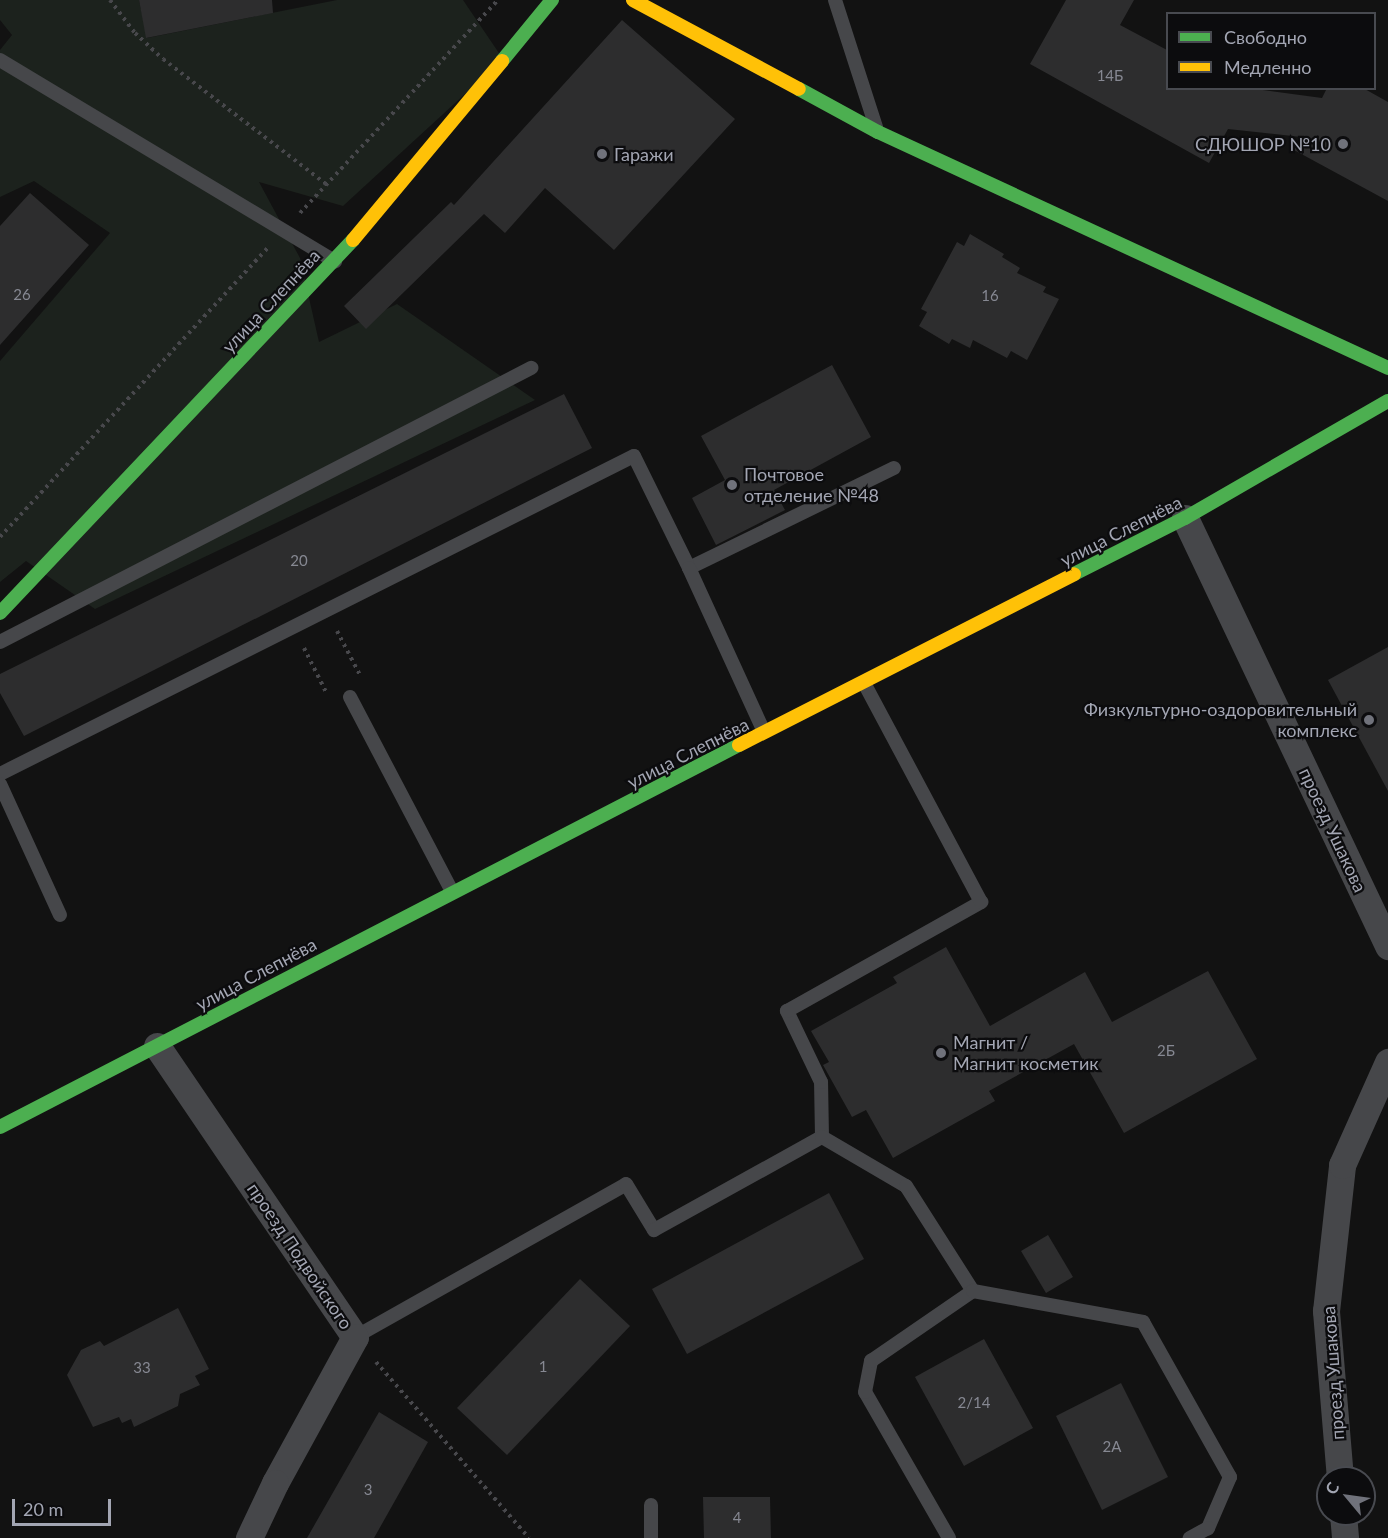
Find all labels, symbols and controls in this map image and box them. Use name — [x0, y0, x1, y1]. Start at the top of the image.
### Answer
legend — [1166, 12, 1376, 90]
text: Свободно — [1224, 26, 1307, 48]
text: Медленно — [1224, 56, 1312, 78]
house number: 14Б — [1097, 67, 1123, 85]
place label: СДЮШОР №10 — [1195, 133, 1331, 155]
marker: СДЮШОР №10 — [1336, 137, 1350, 151]
place label: Гаражи — [614, 143, 674, 165]
marker: Гаражи — [595, 147, 609, 161]
street label: улица Слепнёва — [218, 245, 324, 357]
house number: 26 — [13, 286, 31, 304]
house number: 16 — [981, 287, 999, 305]
place label: Почтовое отделение №48 — [744, 464, 879, 506]
marker: Почтовое отделение №48 — [725, 478, 739, 492]
street label: улица Слепнёва — [1057, 491, 1185, 571]
house number: 20 — [290, 552, 308, 570]
place label: Физкультурно-оздоровительный комплекс — [1084, 699, 1357, 742]
street label: улица Слепнёва — [624, 713, 752, 793]
marker: Физкультурно-оздоровительный комплекс — [1362, 713, 1376, 727]
street label: проезд Ушакова — [1295, 764, 1371, 896]
street label: улица Слепнёва — [192, 933, 320, 1015]
place label: Магнит / Магнит косметик — [953, 1032, 1099, 1074]
house number: 2Б — [1157, 1042, 1175, 1060]
marker: Магнит / Магнит косметик — [934, 1046, 948, 1060]
street label: проезд Подвойского — [243, 1179, 357, 1333]
street label: проезд Ушакова — [1318, 1305, 1348, 1441]
house number: 1 — [539, 1358, 547, 1376]
house number: 33 — [133, 1359, 151, 1377]
house number: 2/14 — [958, 1394, 990, 1412]
house number: 2А — [1103, 1438, 1121, 1456]
north arrow — [1316, 1466, 1376, 1526]
text: С — [1321, 1479, 1342, 1497]
house number: 3 — [364, 1481, 372, 1499]
scale bar — [15, 1487, 114, 1525]
text: 20 m — [23, 1498, 63, 1520]
house number: 4 — [733, 1509, 741, 1527]

